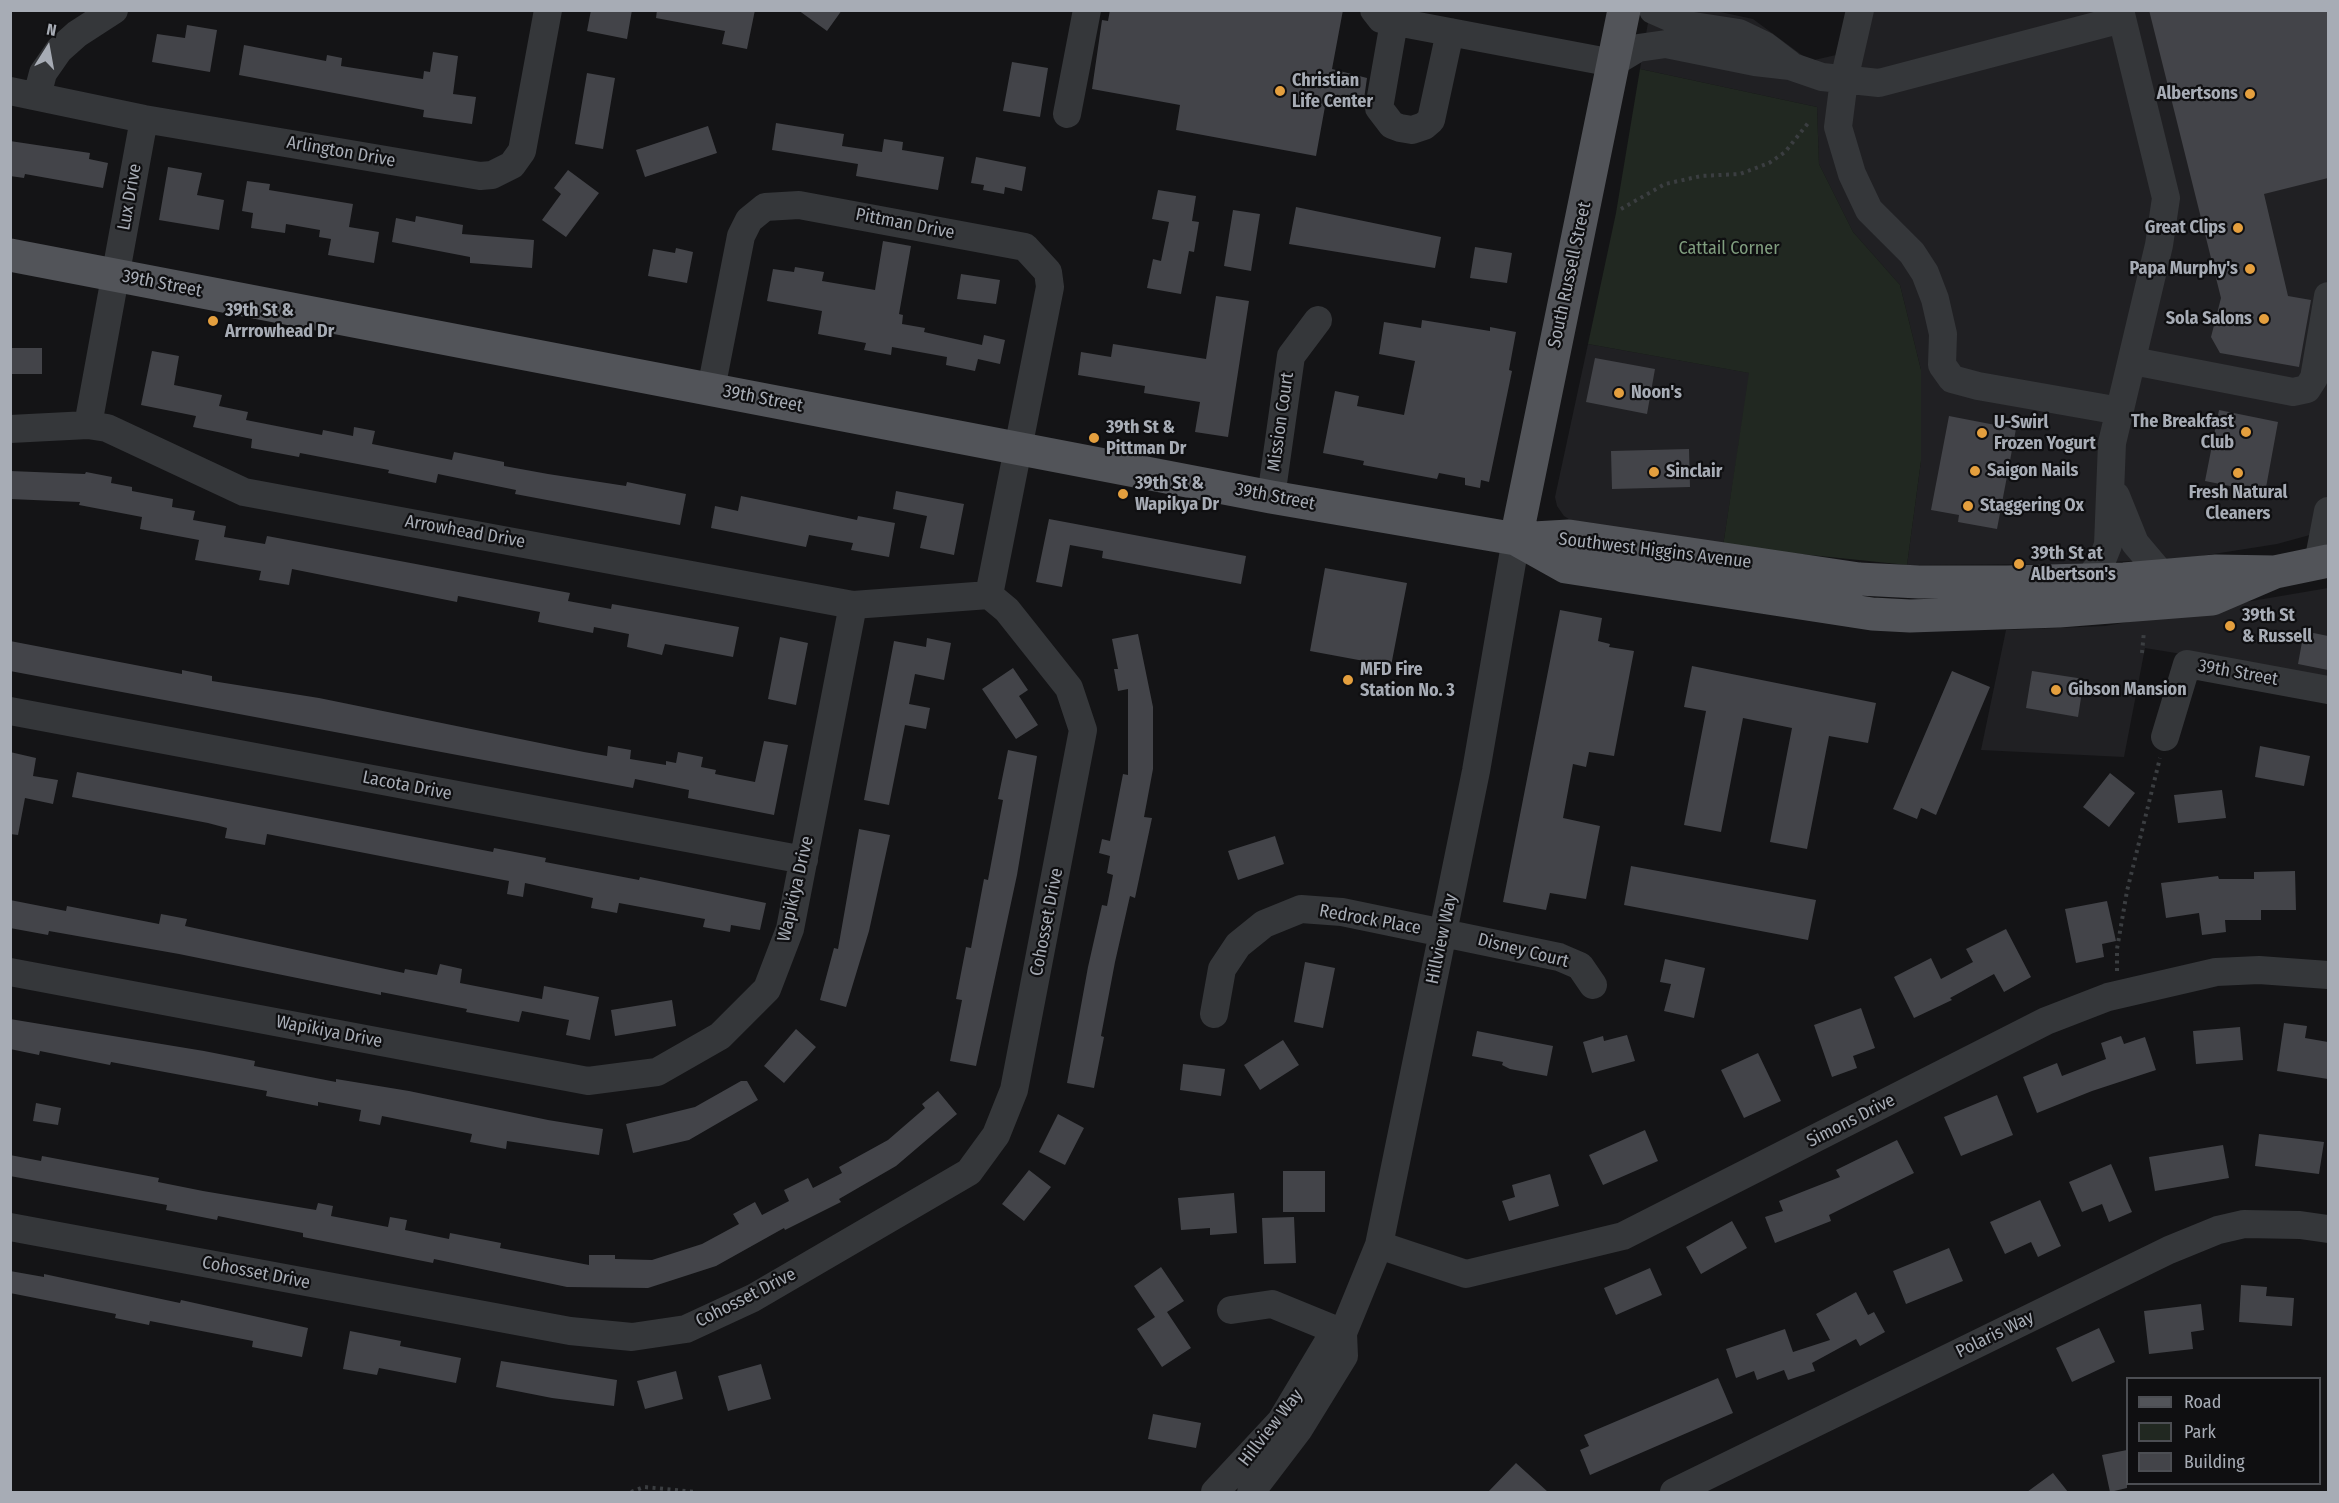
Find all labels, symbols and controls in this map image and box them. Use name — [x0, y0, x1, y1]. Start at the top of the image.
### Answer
north arrow — [18, 18, 78, 78]
text: N — [45, 20, 58, 40]
place label: Christian Life Center — [1292, 70, 1373, 112]
place label: Albertsons — [2157, 83, 2238, 105]
marker: Christian Life Center — [1273, 84, 1287, 98]
marker: Albertsons — [2243, 87, 2257, 101]
street label: Arlington Drive — [285, 132, 397, 172]
street label: Lux Drive — [114, 162, 146, 232]
street label: South Russell Street — [1544, 200, 1596, 350]
street label: Pittman Drive — [854, 204, 956, 244]
place label: Great Clips — [2145, 217, 2226, 239]
marker: Great Clips — [2231, 221, 2245, 235]
park label: Cattail Corner — [1679, 238, 1779, 260]
place label: Papa Murphy's — [2129, 258, 2238, 280]
marker: Papa Murphy's — [2243, 262, 2257, 276]
street label: 39th Street — [120, 266, 204, 302]
place label: 39th St & Arrrowhead Dr — [225, 300, 334, 342]
place label: Sola Salons — [2166, 308, 2252, 330]
marker: Sola Salons — [2257, 312, 2271, 326]
marker: 39th St & Arrrowhead Dr — [206, 314, 220, 328]
street label: Mission Court — [1263, 371, 1299, 473]
street label: 39th Street — [721, 381, 805, 417]
place label: Noon's — [1631, 382, 1682, 404]
marker: Noon's — [1612, 386, 1626, 400]
place label: The Breakfast Club — [2131, 411, 2234, 454]
place label: U-Swirl Frozen Yogurt — [1994, 412, 2096, 454]
place label: 39th St & Pittman Dr — [1106, 417, 1186, 460]
marker: The Breakfast Club — [2239, 425, 2253, 439]
marker: U-Swirl Frozen Yogurt — [1975, 426, 1989, 440]
marker: 39th St & Pittman Dr — [1087, 431, 1101, 445]
place label: Saigon Nails — [1987, 460, 2078, 482]
place label: Sinclair — [1666, 461, 1722, 483]
marker: Saigon Nails — [1968, 464, 1982, 478]
marker: Sinclair — [1647, 465, 1661, 479]
marker: Fresh Natural Cleaners — [2231, 466, 2245, 480]
place label: 39th St & Wapikya Dr — [1135, 473, 1219, 516]
street label: 39th Street — [1233, 479, 1317, 515]
place label: Fresh Natural Cleaners — [2189, 482, 2287, 524]
marker: 39th St & Wapikya Dr — [1116, 487, 1130, 501]
place label: Staggering Ox — [1980, 495, 2084, 517]
marker: Staggering Ox — [1961, 499, 1975, 513]
street label: Arrowhead Drive — [403, 511, 527, 553]
street label: Southwest Higgins Avenue — [1557, 528, 1753, 574]
place label: 39th St at Albertson's — [2031, 543, 2116, 586]
marker: 39th St at Albertson's — [2012, 557, 2026, 571]
place label: 39th St & Russell — [2242, 605, 2312, 648]
marker: 39th St & Russell — [2223, 619, 2237, 633]
street label: 39th Street — [2196, 655, 2280, 691]
place label: MFD Fire Station No. 3 — [1360, 659, 1455, 702]
marker: MFD Fire Station No. 3 — [1341, 673, 1355, 687]
place label: Gibson Mansion — [2068, 679, 2187, 701]
marker: Gibson Mansion — [2049, 683, 2063, 697]
street label: Lacota Drive — [361, 767, 453, 805]
street label: Wapikiya Drive — [773, 834, 819, 944]
street label: Cohosset Drive — [1026, 866, 1068, 978]
street label: Hillview Way — [1422, 892, 1462, 986]
street label: Redrock Place — [1318, 900, 1422, 940]
street label: Disney Court — [1475, 929, 1571, 973]
street label: Wapikiya Drive — [274, 1011, 384, 1053]
street label: Simons Drive — [1803, 1090, 1899, 1152]
street label: Cohosset Drive — [200, 1252, 312, 1294]
street label: Cohosset Drive — [692, 1264, 800, 1332]
street label: Polaris Way — [1952, 1307, 2038, 1363]
legend — [2126, 1377, 2321, 1485]
street label: Hillview Way — [1234, 1385, 1308, 1471]
text: Road — [2184, 1391, 2221, 1413]
text: Park — [2184, 1421, 2216, 1443]
text: Building — [2184, 1451, 2245, 1473]

